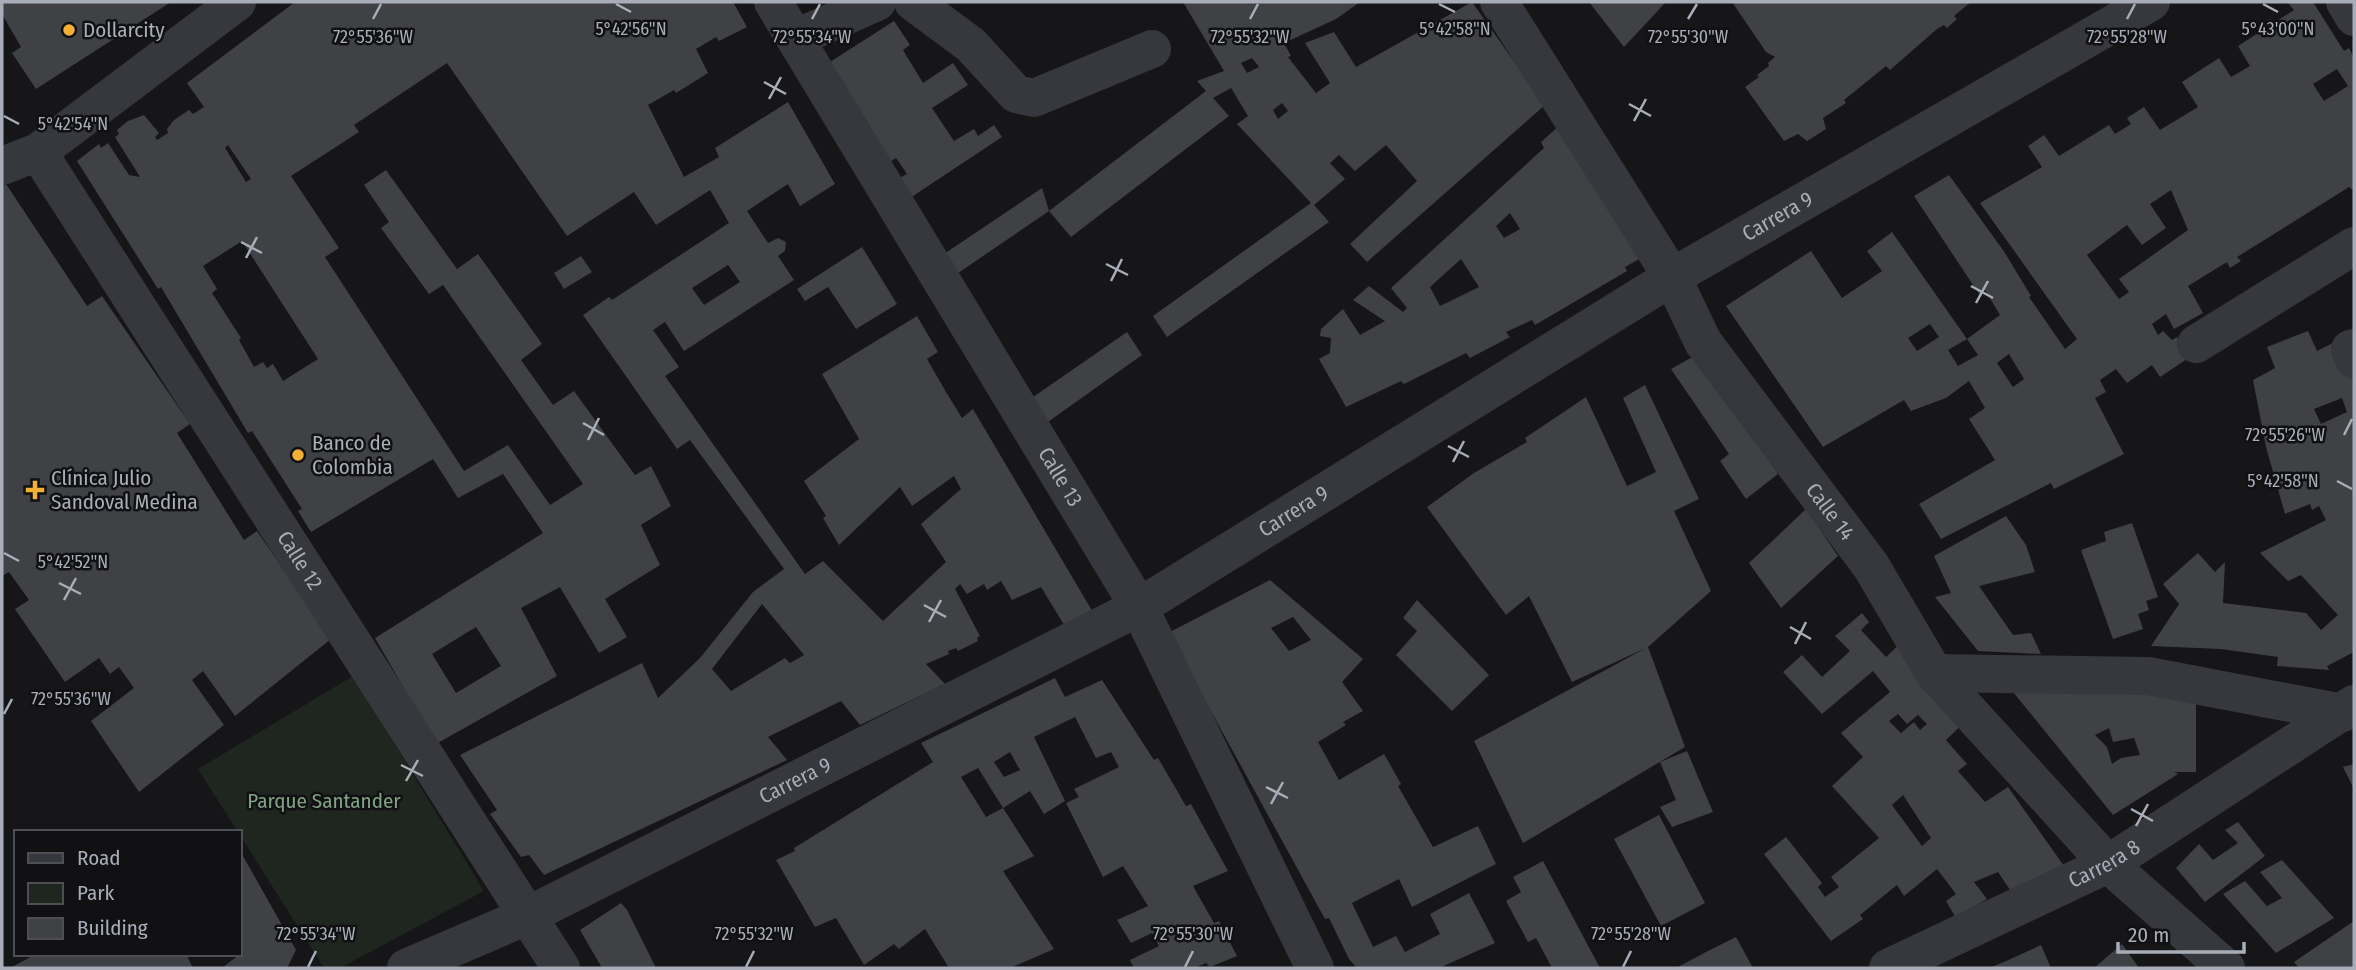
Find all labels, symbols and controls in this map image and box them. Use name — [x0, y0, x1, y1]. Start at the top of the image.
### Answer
place label: Dollarcity — [83, 17, 165, 43]
text: 5°42'56"N — [595, 18, 667, 40]
text: 5°42'58"N — [1419, 18, 1491, 40]
text: 5°43'00"N — [2242, 18, 2314, 40]
marker: Dollarcity — [61, 22, 77, 38]
text: 72°55'36"W — [333, 26, 413, 48]
text: 72°55'34"W — [772, 26, 852, 48]
text: 72°55'32"W — [1210, 26, 1290, 48]
text: 72°55'30"W — [1648, 26, 1729, 48]
text: 72°55'28"W — [2087, 26, 2167, 48]
text: 5°42'54"N — [38, 113, 108, 135]
street label: Carrera 9 — [1738, 186, 1818, 247]
text: 72°55'26"W — [2245, 424, 2325, 446]
place label: Banco de Colombia — [312, 430, 393, 480]
street label: Calle 13 — [1032, 443, 1088, 511]
marker: Banco de Colombia — [290, 447, 306, 463]
place label: Clínica Julio Sandoval Medina — [51, 465, 198, 515]
text: 5°42'58"N — [2247, 470, 2319, 492]
street label: Calle 14 — [1800, 478, 1860, 546]
marker: Clínica Julio Sandoval Medina — [25, 480, 45, 500]
street label: Carrera 9 — [1254, 480, 1333, 543]
street label: Calle 12 — [271, 526, 328, 594]
text: 5°42'52"N — [38, 551, 108, 573]
text: 72°55'36"W — [31, 688, 111, 710]
street label: Carrera 9 — [755, 752, 835, 810]
park label: Parque Santander — [247, 788, 401, 814]
legend — [14, 830, 242, 956]
street label: Carrera 8 — [2064, 834, 2145, 894]
text: Road — [77, 845, 121, 871]
text: Park — [77, 880, 115, 906]
scale bar — [2118, 911, 2244, 955]
text: Building — [77, 915, 148, 941]
text: 20 m — [2128, 922, 2169, 948]
text: 72°55'34"W — [276, 923, 356, 945]
text: 72°55'32"W — [714, 923, 794, 945]
text: 72°55'30"W — [1153, 923, 1234, 945]
text: 72°55'28"W — [1591, 923, 1671, 945]

